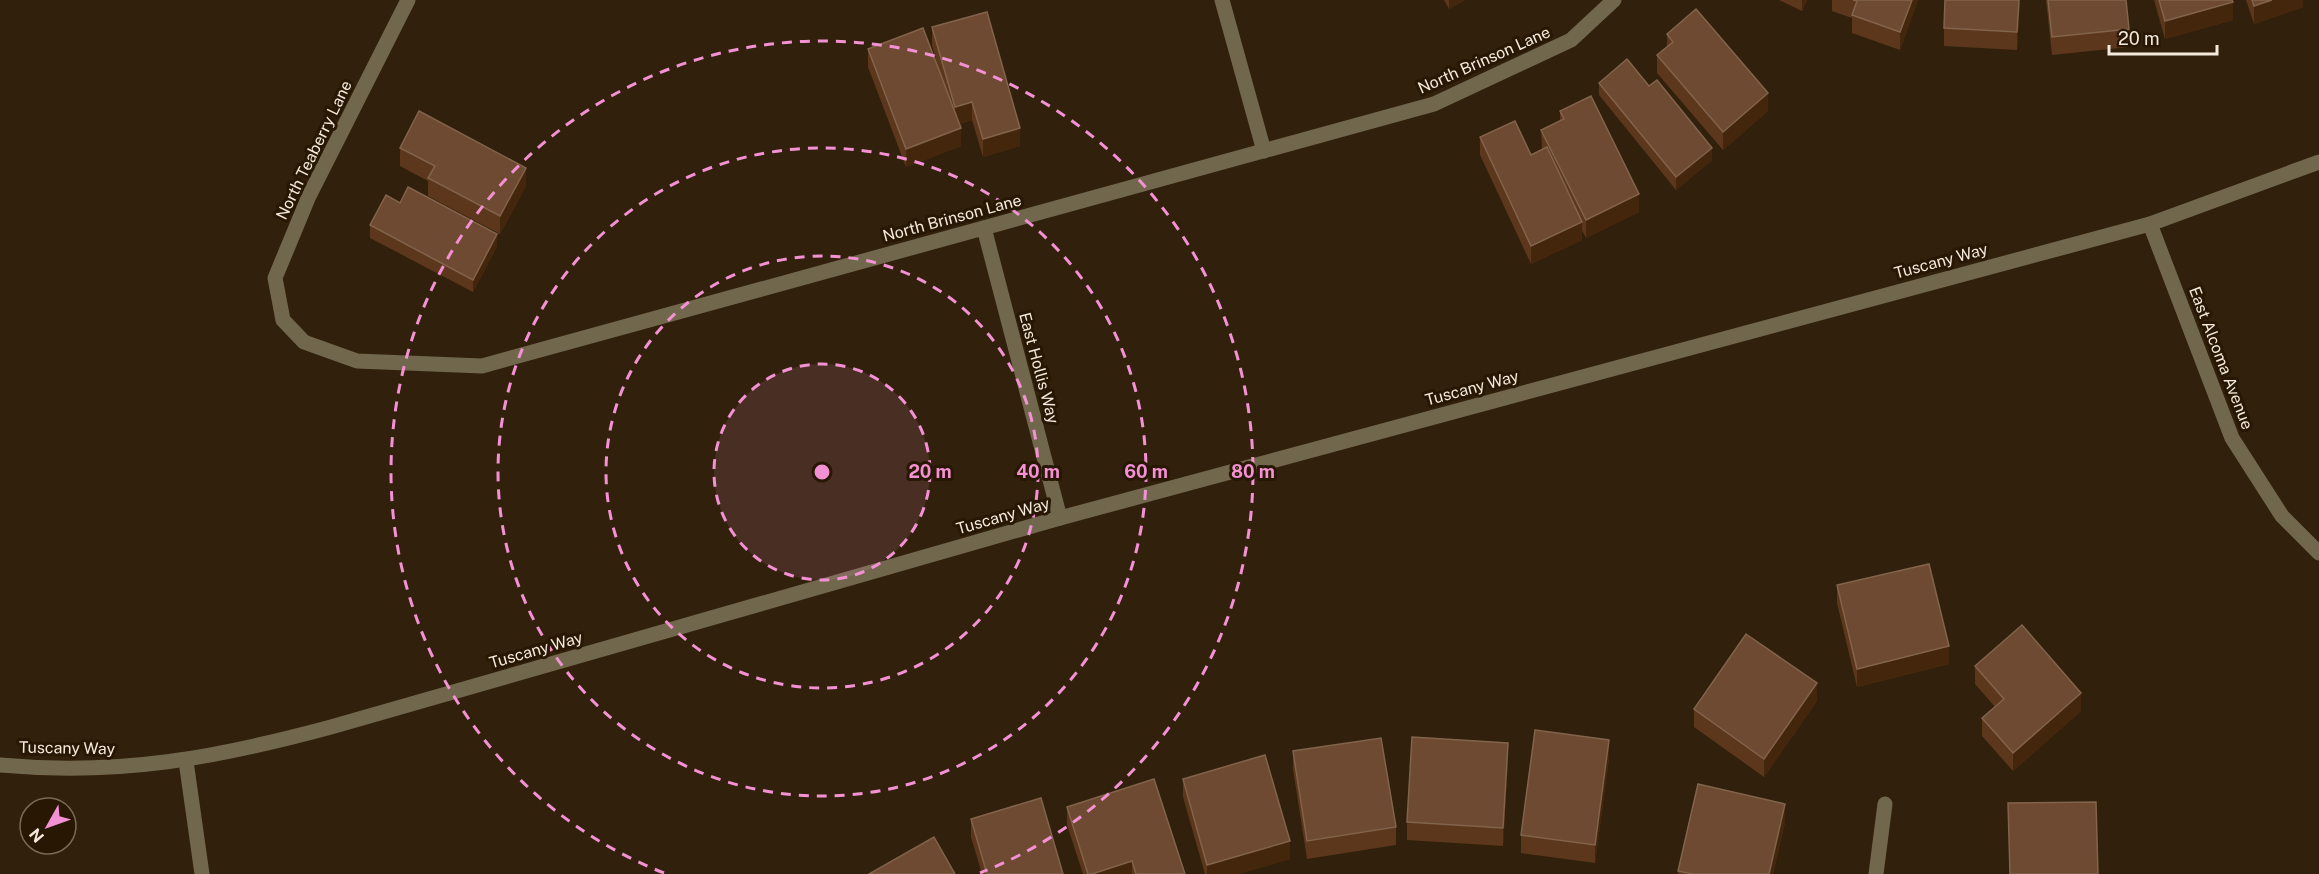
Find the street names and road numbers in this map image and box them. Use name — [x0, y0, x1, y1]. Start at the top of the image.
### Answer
street label: North Brinson Lane — [1415, 22, 1553, 98]
street label: North Teaberry Lane — [272, 77, 356, 223]
street label: North Brinson Lane — [881, 190, 1023, 246]
street label: Tuscany Way — [1892, 239, 1990, 283]
street label: East Alcoma Avenue — [2185, 284, 2257, 432]
street label: East Hollis Way — [1015, 310, 1063, 426]
street label: Tuscany Way — [1423, 366, 1521, 410]
street label: Tuscany Way — [954, 494, 1052, 538]
street label: Tuscany Way — [487, 628, 585, 672]
street label: Tuscany Way — [19, 738, 116, 758]

